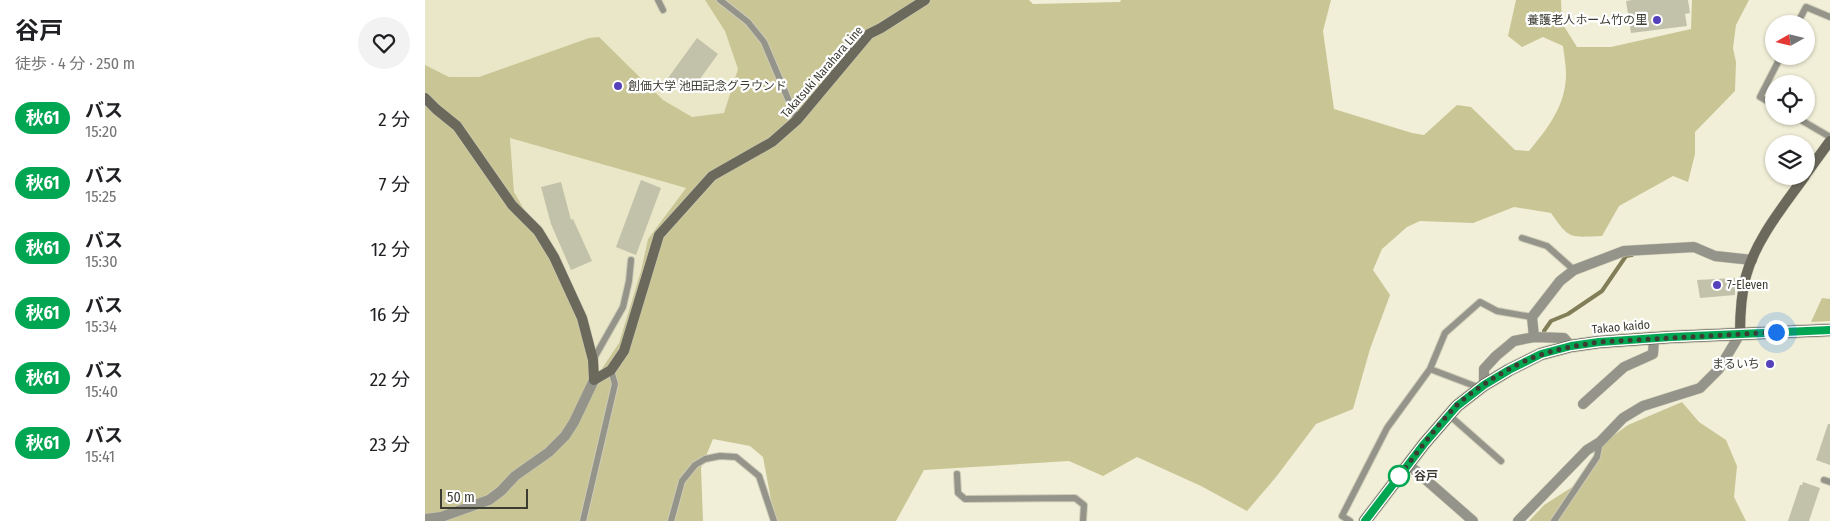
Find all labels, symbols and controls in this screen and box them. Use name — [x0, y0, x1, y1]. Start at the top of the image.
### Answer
place label: 養護老人ホーム竹の里 — [1527, 13, 1647, 27]
marker: 養護老人ホーム竹の里 — [1651, 14, 1663, 26]
north arrow — [1765, 15, 1815, 65]
map controls — [1765, 15, 1815, 185]
text: 谷戸 — [15, 17, 63, 45]
button: heart — [358, 17, 410, 69]
street label: Takatsuki Narahara Line — [778, 23, 866, 121]
text: 徒歩 · 4 分 · 250 m — [15, 54, 135, 73]
button: locate — [1765, 75, 1815, 125]
place label: 創価大学 池田記念グラウンド — [628, 79, 787, 93]
marker: 創価大学 池田記念グラウンド — [612, 80, 624, 92]
text: バス — [85, 99, 123, 122]
text: 秋61 — [25, 107, 60, 129]
text: 2 分 — [378, 108, 410, 131]
text: 15:20 — [85, 122, 117, 141]
button: layers — [1765, 135, 1815, 185]
text: バス — [85, 164, 123, 187]
text: 秋61 — [25, 172, 60, 194]
text: 7 分 — [379, 173, 410, 196]
text: 15:25 — [85, 187, 116, 206]
text: バス — [85, 229, 123, 252]
text: 秋61 — [25, 237, 60, 259]
text: 12 分 — [371, 238, 410, 261]
text: 15:30 — [85, 252, 118, 271]
place label: 7-Eleven — [1727, 278, 1768, 292]
marker: 7-Eleven — [1711, 279, 1723, 291]
text: バス — [85, 294, 123, 317]
text: 秋61 — [25, 302, 60, 324]
text: 16 分 — [370, 303, 410, 326]
text: 15:34 — [85, 317, 117, 336]
street label: Takao kaido — [1591, 317, 1651, 337]
your location — [1764, 320, 1789, 345]
place label: まるいち — [1712, 357, 1760, 371]
marker: まるいち — [1764, 358, 1776, 370]
text: バス — [85, 359, 123, 382]
text: 秋61 — [25, 367, 60, 389]
text: 22 分 — [370, 368, 410, 391]
text: 15:40 — [85, 382, 118, 401]
text: バス — [85, 424, 123, 447]
text: 秋61 — [25, 432, 60, 454]
text: 23 分 — [370, 433, 410, 456]
text: 15:41 — [85, 447, 115, 466]
marker: 谷戸 — [1388, 465, 1410, 487]
place label: 谷戸 — [1414, 469, 1438, 483]
scale bar — [440, 486, 527, 509]
text: 50 m — [447, 489, 475, 506]

